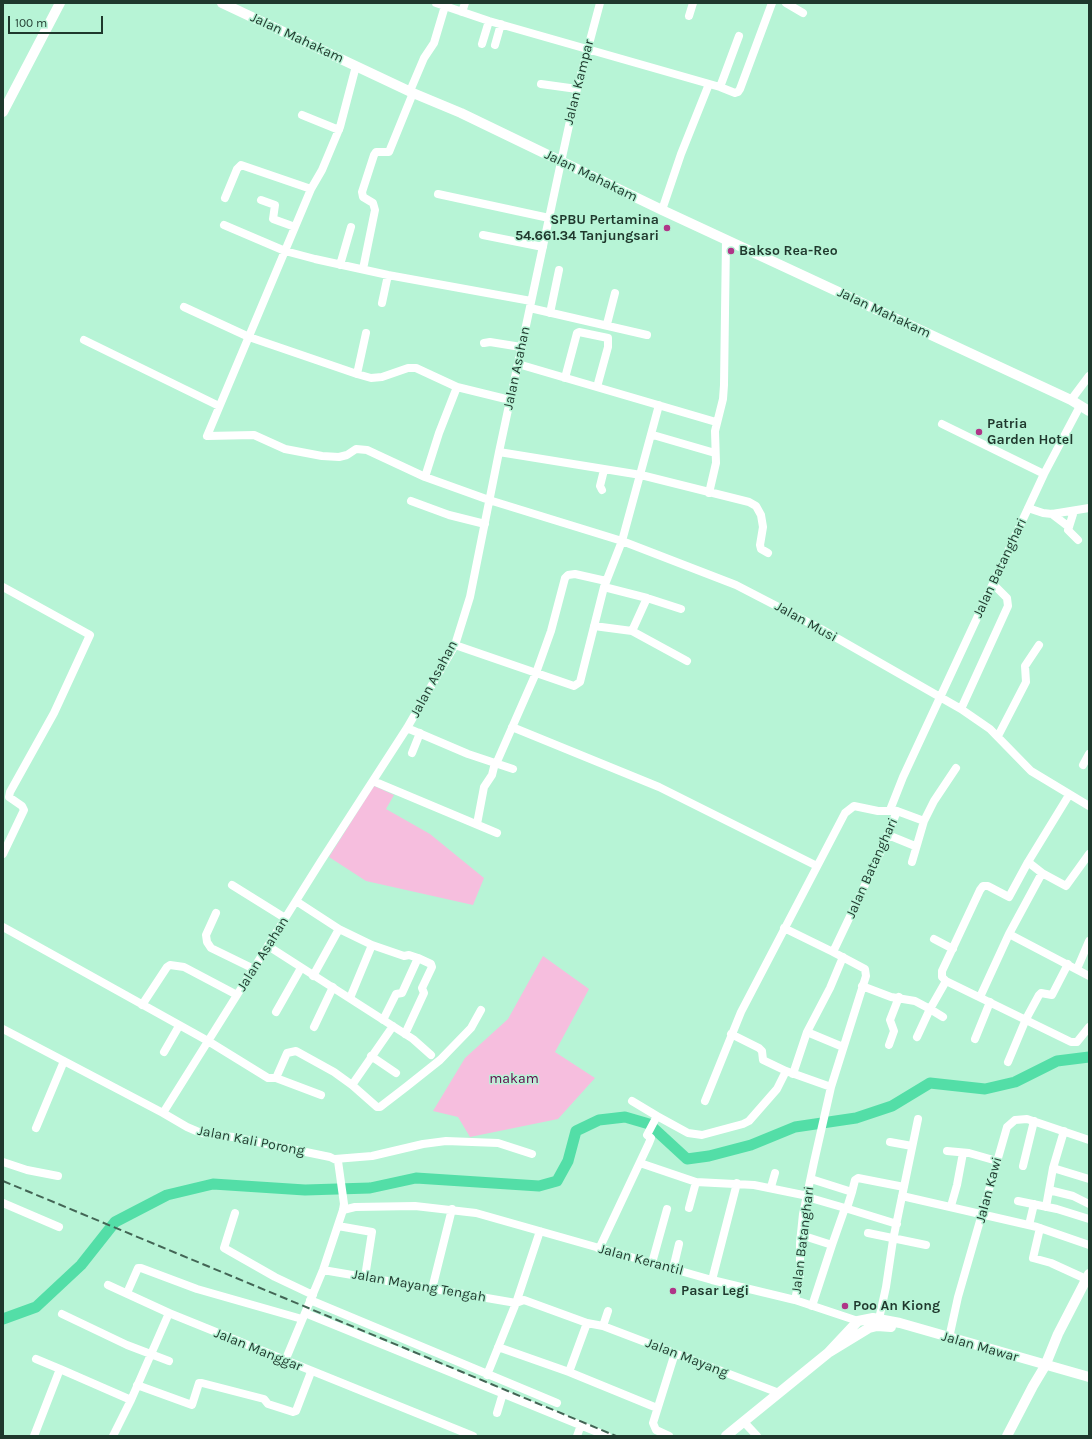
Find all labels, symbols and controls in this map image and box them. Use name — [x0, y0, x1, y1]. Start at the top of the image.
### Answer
scale bar — [10, 8, 105, 34]
street label: Jalan Mahakam — [248, 9, 346, 67]
text: 100 m — [15, 16, 47, 30]
street label: Jalan Kampar — [560, 38, 598, 126]
street label: Jalan Mahakam — [542, 146, 640, 206]
place label: SPBU Pertamina 54.661.34 Tanjungsari — [515, 212, 659, 244]
marker: SPBU Pertamina 54.661.34 Tanjungsari — [662, 223, 672, 233]
place label: Bakso Rea-Reo — [739, 243, 838, 259]
marker: Bakso Rea-Reo — [726, 246, 736, 256]
street label: Jalan Mahakam — [835, 284, 933, 342]
street label: Jalan Asahan — [500, 325, 534, 411]
place label: Patria Garden Hotel — [987, 416, 1073, 448]
marker: Patria Garden Hotel — [974, 427, 984, 437]
street label: Jalan Batanghari — [970, 516, 1030, 620]
street label: Jalan Musi — [772, 598, 840, 646]
street label: Jalan Asahan — [407, 638, 461, 720]
street label: Jalan Batanghari — [842, 815, 902, 921]
street label: Jalan Asahan — [233, 914, 293, 994]
park label: makam — [489, 1071, 539, 1087]
street label: Jalan Kali Porong — [196, 1122, 306, 1160]
street label: Jalan Kawi — [972, 1155, 1006, 1225]
street label: Jalan Batanghari — [788, 1185, 818, 1295]
street label: Jalan Kerantil — [597, 1241, 685, 1279]
street label: Jalan Mayang Tengah — [351, 1266, 487, 1306]
place label: Pasar Legi — [681, 1283, 749, 1299]
marker: Pasar Legi — [668, 1286, 678, 1296]
place label: Poo An Kiong — [853, 1298, 940, 1314]
marker: Poo An Kiong — [840, 1301, 850, 1311]
street label: Jalan Manggar — [212, 1325, 304, 1375]
street label: Jalan Mawar — [940, 1328, 1020, 1366]
street label: Jalan Mayang — [643, 1335, 731, 1381]

